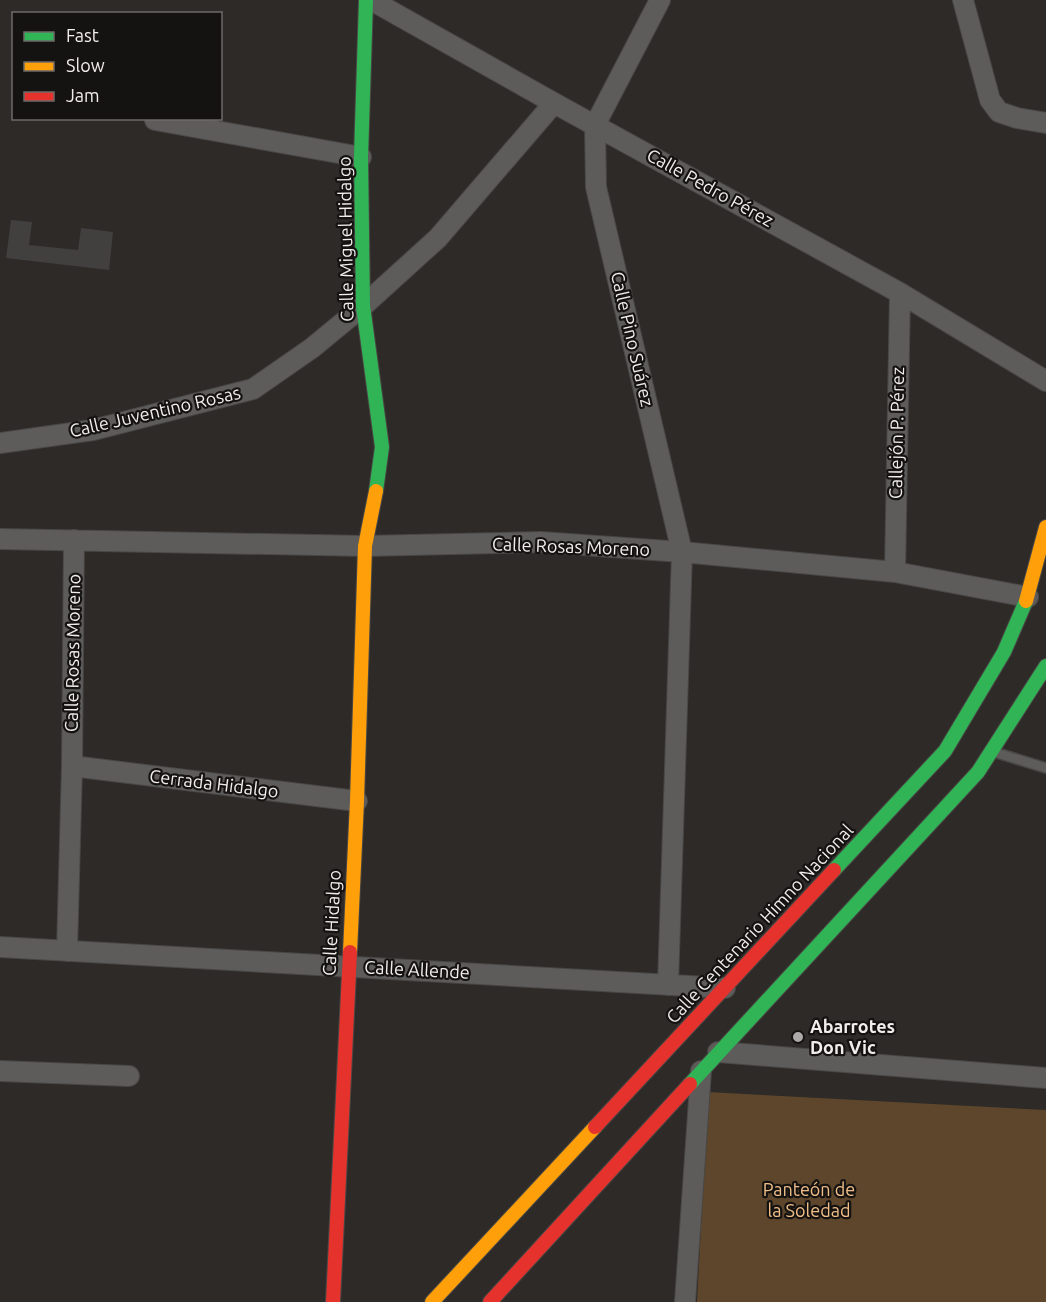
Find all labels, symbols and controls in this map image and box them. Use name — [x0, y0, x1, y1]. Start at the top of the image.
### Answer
legend — [12, 12, 222, 120]
text: Fast — [66, 25, 99, 45]
text: Slow — [66, 55, 105, 75]
text: Jam — [66, 85, 100, 105]
street label: Calle Pedro Pérez — [644, 144, 777, 230]
street label: Calle Miguel Hidalgo — [334, 156, 356, 322]
street label: Calle Pino Suárez — [608, 269, 658, 408]
street label: Callejón P. Pérez — [885, 367, 907, 499]
street label: Calle Juventino Rosas — [67, 382, 242, 440]
street label: Calle Rosas Moreno — [492, 533, 650, 559]
street label: Calle Rosas Moreno — [61, 574, 83, 732]
street label: Cerrada Hidalgo — [148, 765, 280, 801]
street label: Calle Centenario Himno Nacional — [662, 820, 857, 1027]
street label: Calle Hidalgo — [318, 869, 344, 976]
street label: Calle Allende — [364, 956, 470, 982]
place label: Abarrotes Don Vic — [810, 1016, 895, 1057]
marker: Abarrotes Don Vic — [791, 1030, 805, 1044]
park label: Panteón de la Soledad — [763, 1179, 855, 1220]

